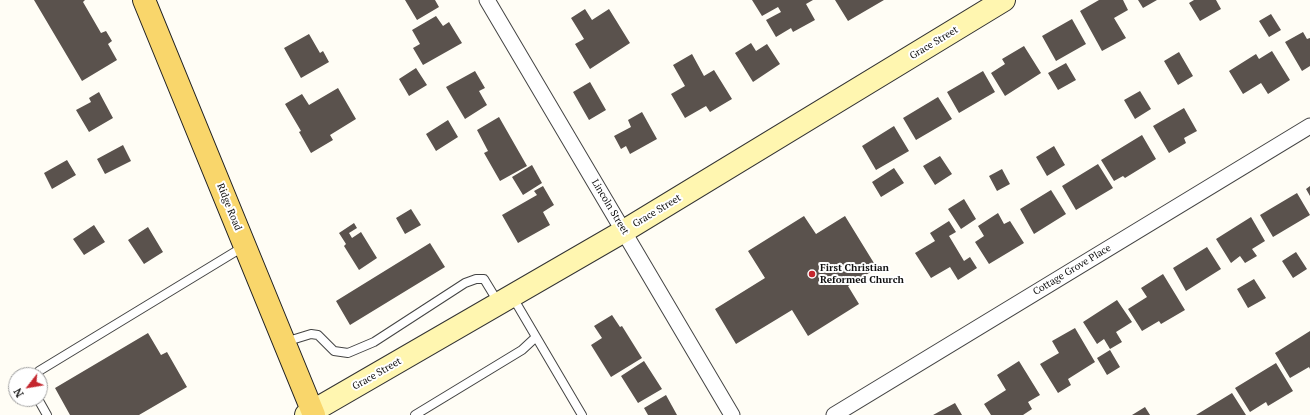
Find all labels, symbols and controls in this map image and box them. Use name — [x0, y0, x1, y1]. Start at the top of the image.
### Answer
street label: Grace Street — [908, 24, 960, 62]
street label: Lincoln Street — [589, 177, 631, 237]
street label: Ridge Road — [214, 182, 244, 232]
street label: Grace Street — [631, 192, 683, 230]
street label: Cottage Grove Place — [1031, 242, 1113, 298]
place label: First Christian Reformed Church — [820, 262, 904, 286]
marker: First Christian Reformed Church — [807, 269, 817, 279]
street label: Grace Street — [350, 355, 404, 393]
north arrow — [8, 367, 48, 407]
text: N — [10, 385, 27, 400]

